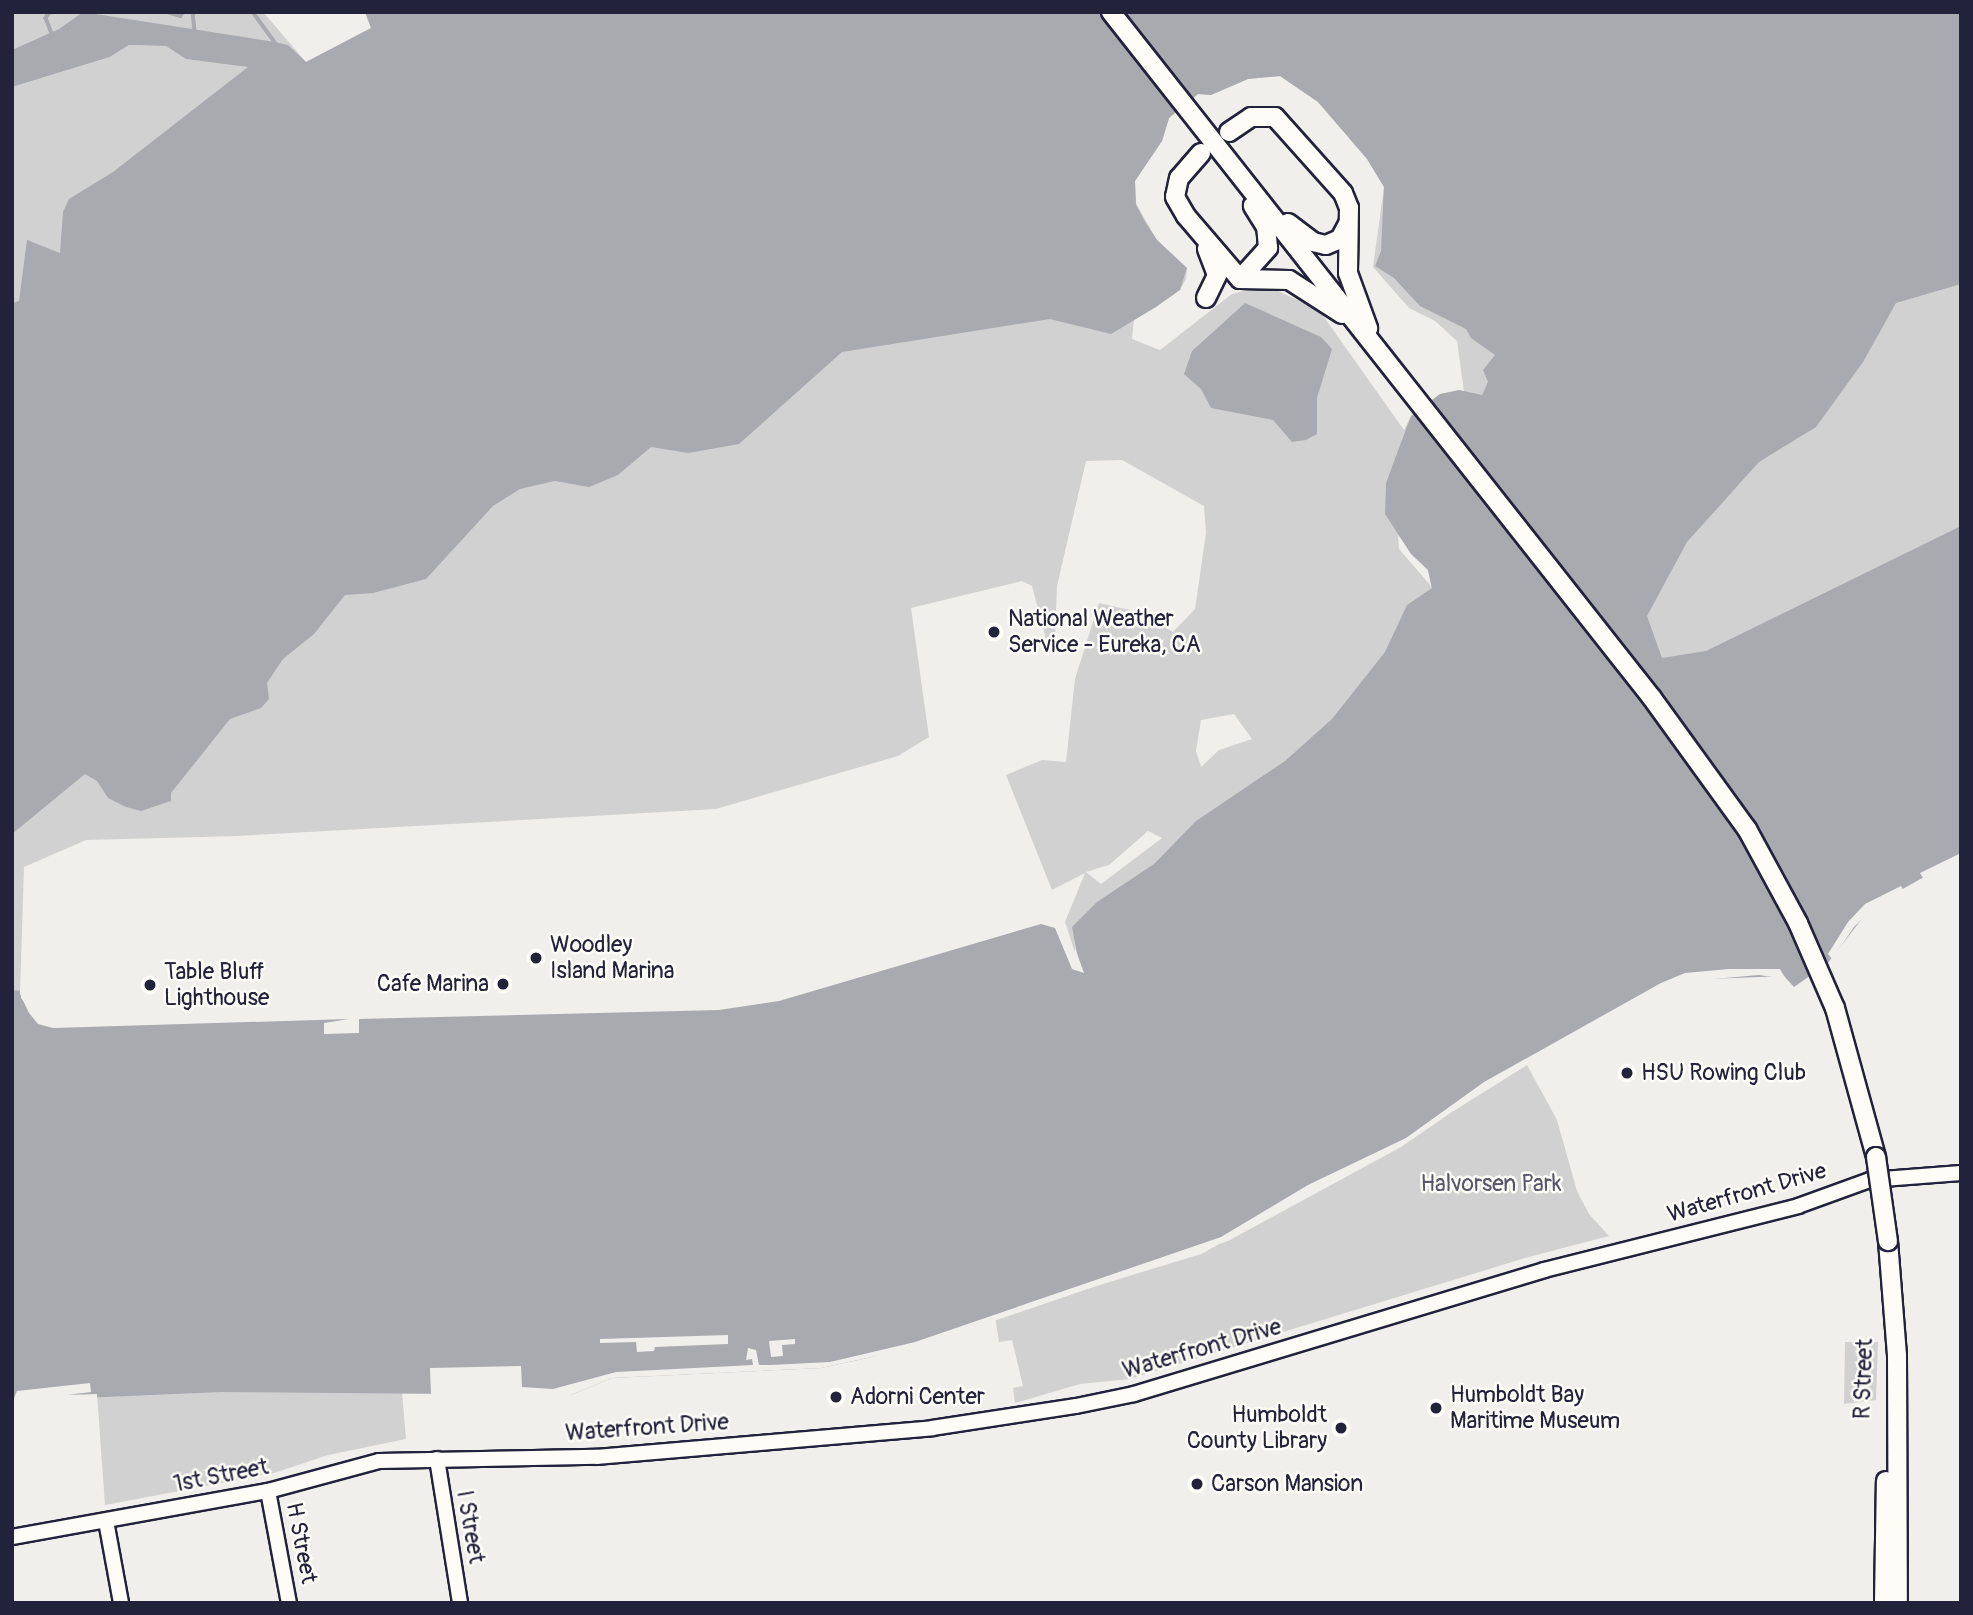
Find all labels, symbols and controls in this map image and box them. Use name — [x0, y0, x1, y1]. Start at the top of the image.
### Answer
place label: National Weather Service - Eureka, CA — [1008, 605, 1201, 659]
marker: National Weather Service - Eureka, CA — [986, 624, 1002, 640]
place label: Woodley Island Marina — [550, 931, 675, 985]
marker: Woodley Island Marina — [528, 950, 544, 966]
place label: Table Bluff Lighthouse — [164, 958, 269, 1012]
place label: Cafe Marina — [377, 970, 489, 998]
marker: Cafe Marina — [495, 976, 511, 992]
marker: Table Bluff Lighthouse — [142, 977, 158, 993]
place label: HSU Rowing Club — [1641, 1059, 1806, 1087]
marker: HSU Rowing Club — [1619, 1065, 1635, 1081]
street label: Waterfront Drive — [1664, 1157, 1830, 1229]
park label: Halvorsen Park — [1420, 1170, 1562, 1198]
street label: Waterfront Drive — [1119, 1313, 1285, 1385]
street label: R Street — [1849, 1338, 1879, 1420]
place label: Humboldt Bay Maritime Museum — [1450, 1381, 1620, 1435]
place label: Adorni Center — [850, 1383, 985, 1411]
marker: Adorni Center — [828, 1389, 844, 1405]
marker: Humboldt Bay Maritime Museum — [1428, 1400, 1444, 1416]
place label: Humboldt County Library — [1187, 1401, 1327, 1455]
street label: Waterfront Drive — [564, 1409, 730, 1447]
marker: Humboldt County Library — [1333, 1420, 1349, 1436]
street label: 1st Street — [171, 1453, 271, 1499]
place label: Carson Mansion — [1211, 1470, 1363, 1498]
marker: Carson Mansion — [1189, 1476, 1205, 1492]
street label: I Street — [450, 1488, 490, 1566]
street label: H Street — [280, 1500, 322, 1586]

